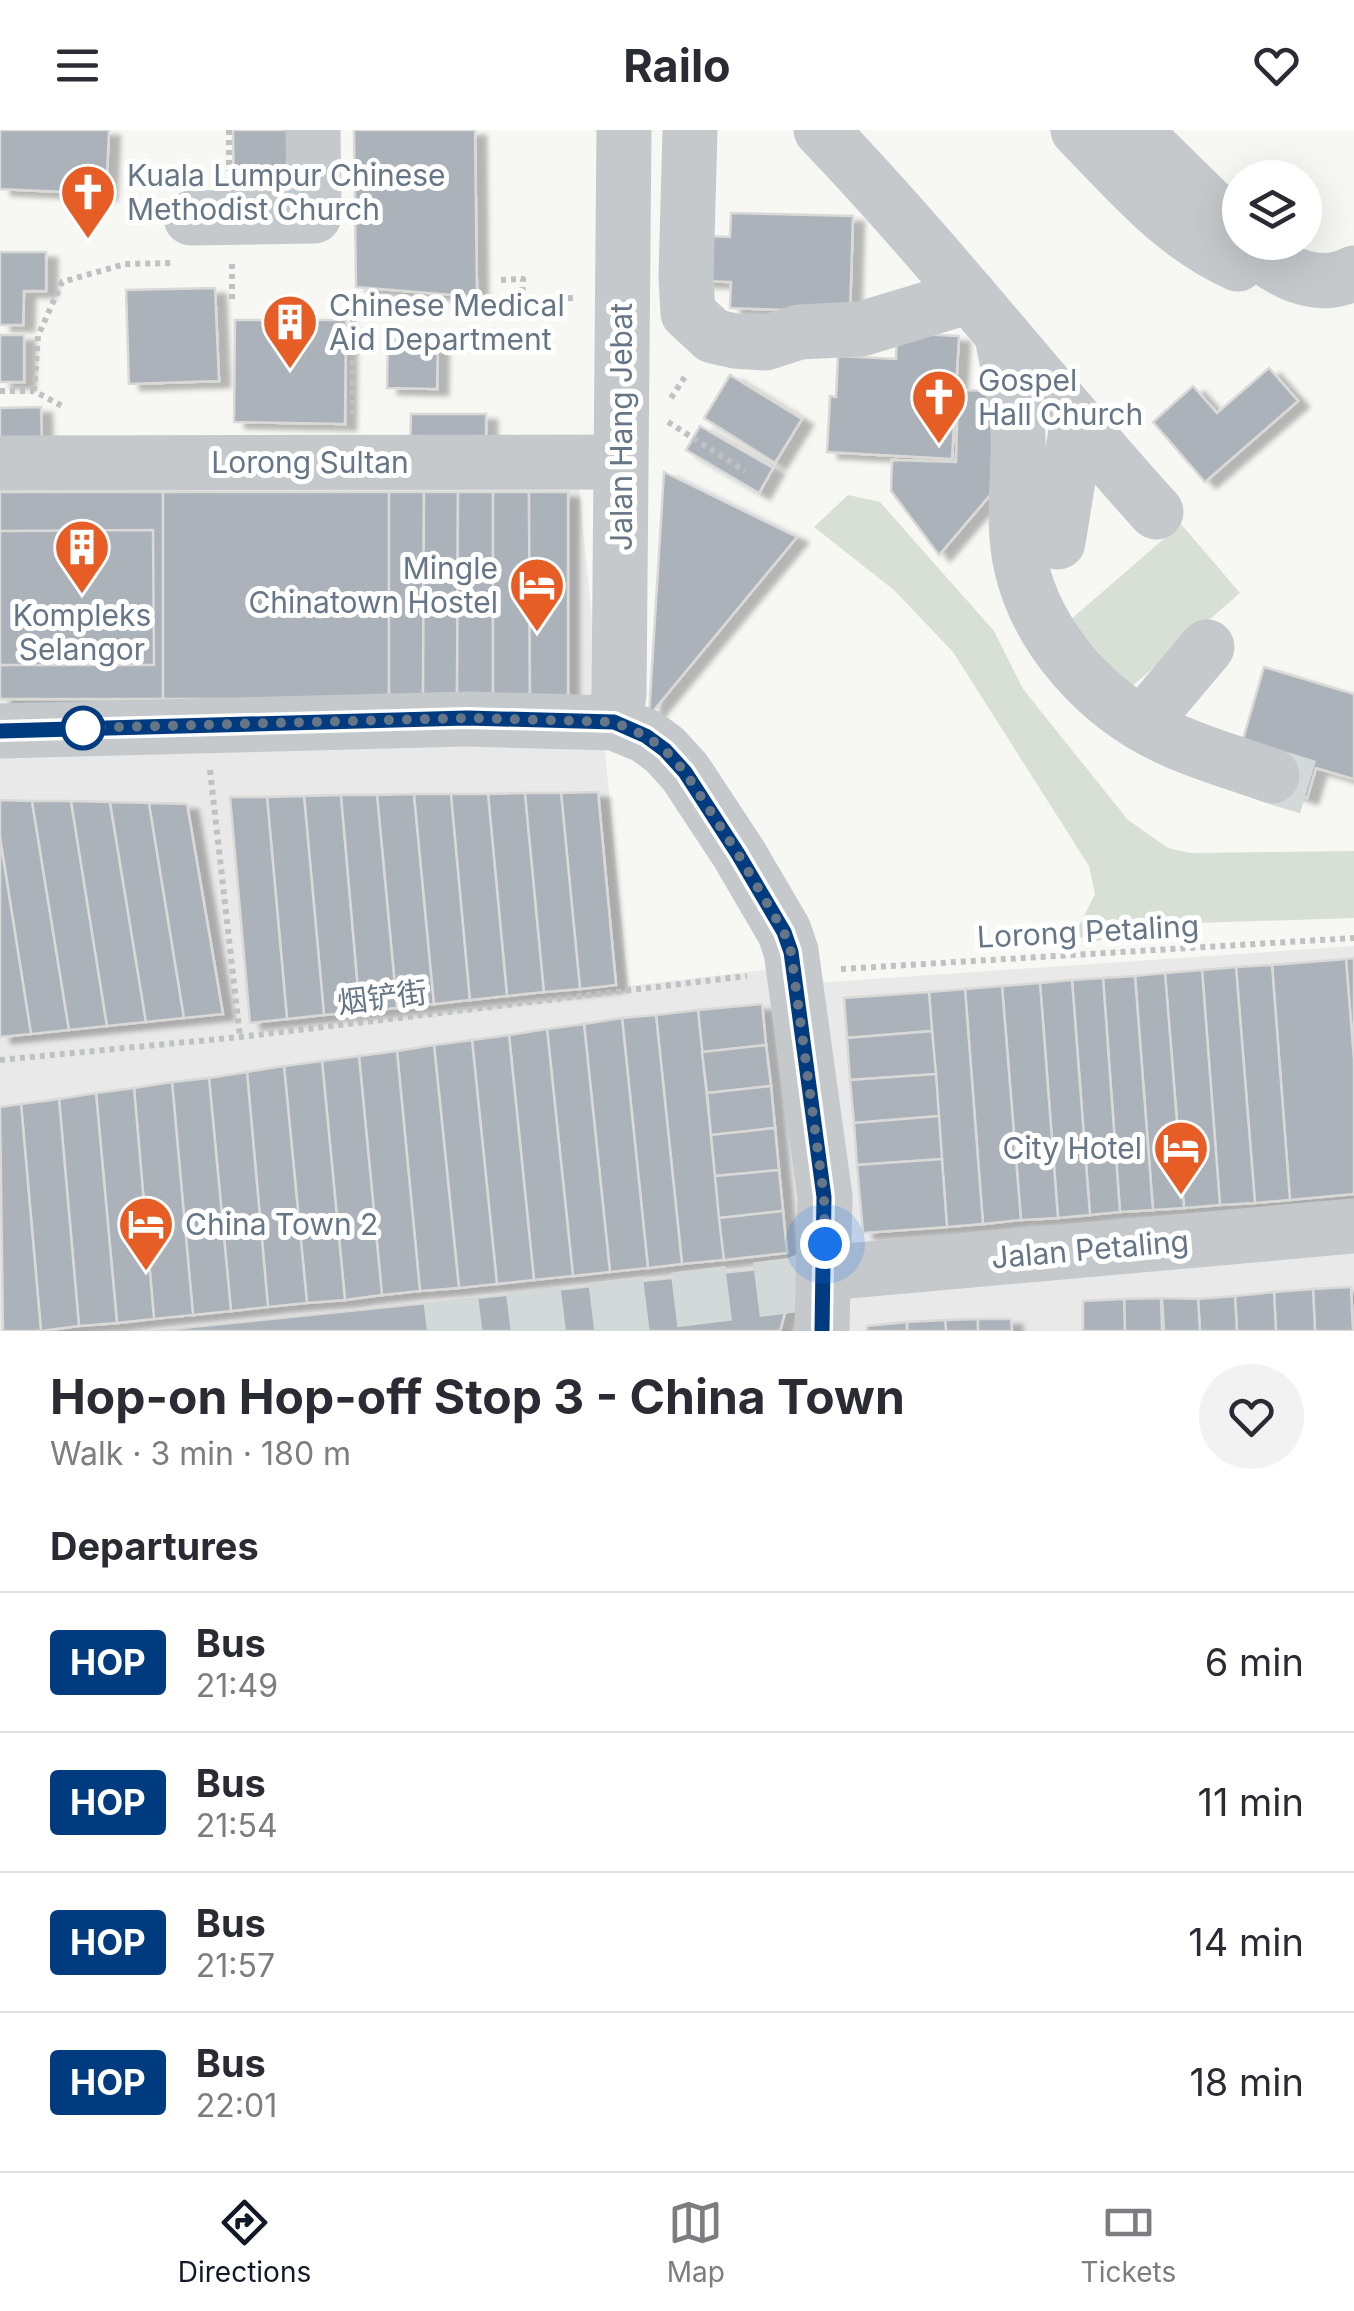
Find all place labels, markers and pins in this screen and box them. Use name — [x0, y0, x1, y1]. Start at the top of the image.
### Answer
place label: Kuala Lumpur Chinese Methodist Church — [127, 157, 446, 227]
church icon: Kuala Lumpur Chinese Methodist Church — [58, 162, 118, 241]
place label: Chinese Medical Aid Department — [329, 287, 565, 357]
building icon: Chinese Medical Aid Department — [260, 292, 320, 371]
place label: Gospel Hall Church — [978, 362, 1143, 432]
church icon: Gospel Hall Church — [909, 367, 969, 446]
building icon: Kompleks Selangor — [52, 517, 112, 596]
place label: Mingle Chinatown Hostel — [248, 550, 498, 620]
hotel icon: Mingle Chinatown Hostel — [507, 555, 567, 634]
place label: Kompleks Selangor — [13, 597, 151, 667]
unlabelled marker — [62, 707, 104, 749]
hotel icon: City Hotel — [1151, 1118, 1211, 1197]
place label: City Hotel — [1003, 1130, 1142, 1166]
hotel icon: China Town 2 — [116, 1194, 176, 1273]
place label: China Town 2 — [185, 1206, 378, 1242]

